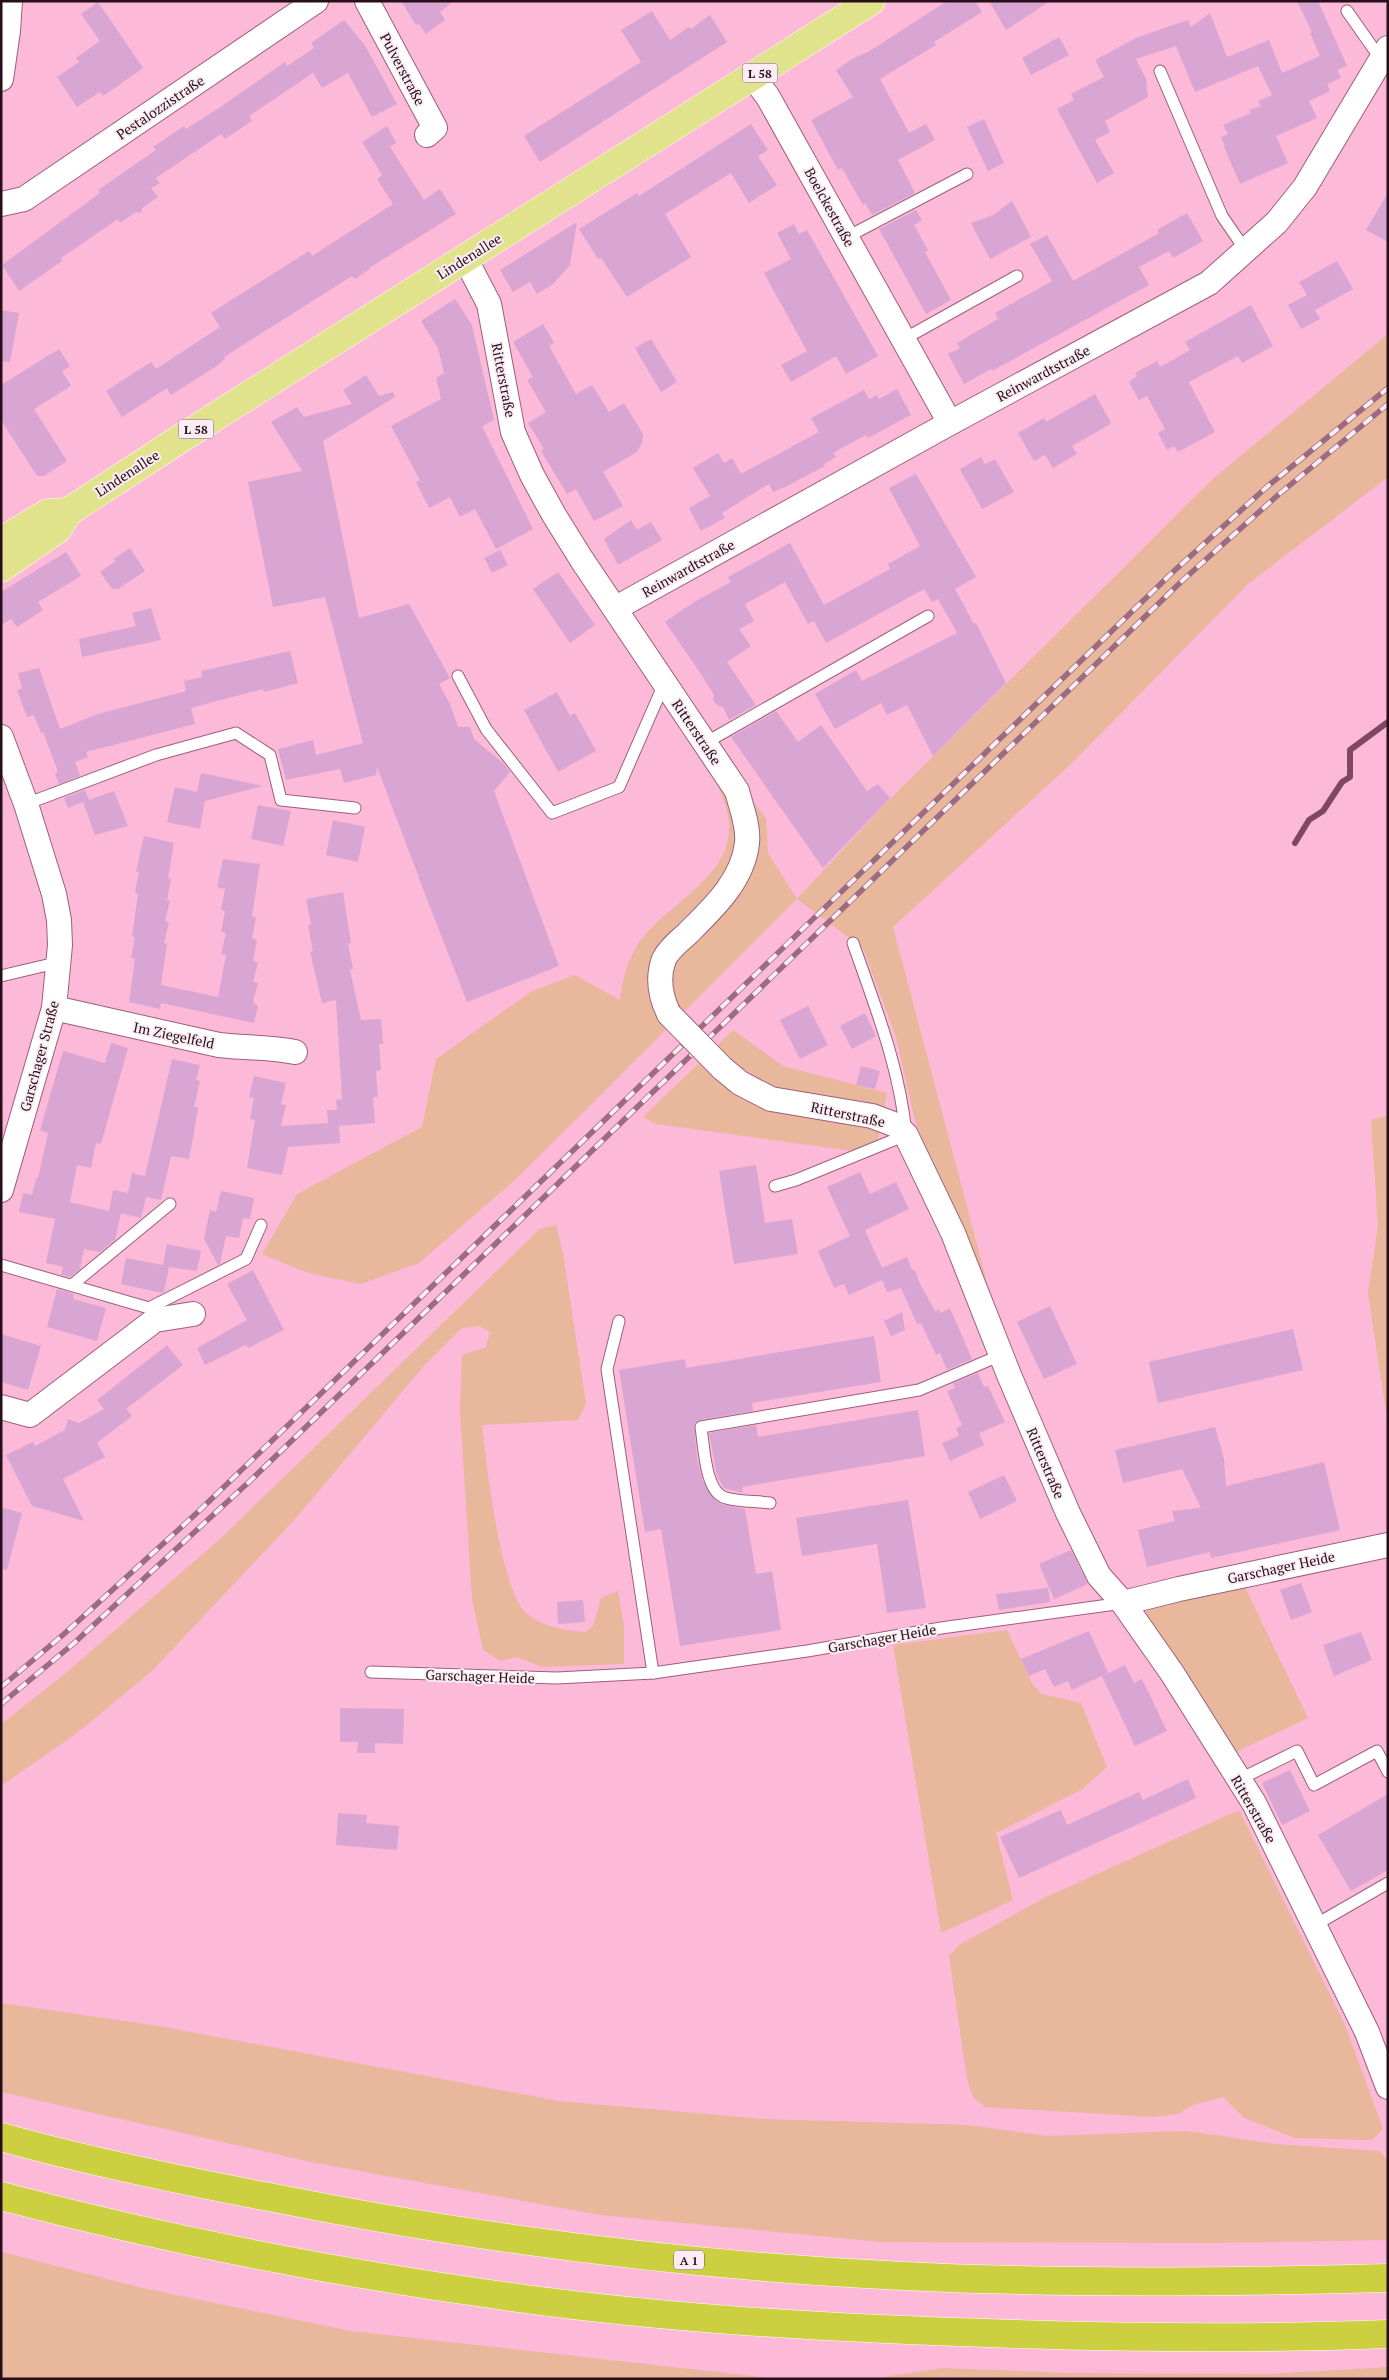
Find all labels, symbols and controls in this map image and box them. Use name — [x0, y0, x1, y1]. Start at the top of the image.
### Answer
street label: Pulverstraße — [376, 29, 430, 109]
road number: L 58 — [742, 64, 778, 82]
street label: Pestalozzistraße — [112, 71, 208, 143]
street label: Boelckestraße — [800, 164, 860, 250]
street label: Lindenallee — [433, 229, 505, 283]
street label: Reinwardtstraße — [993, 340, 1093, 406]
street label: Ritterstraße — [487, 341, 521, 419]
road number: L 58 — [178, 419, 214, 438]
street label: Lindenallee — [91, 445, 163, 501]
street label: Reinwardtstraße — [638, 535, 738, 601]
street label: Ritterstraße — [668, 695, 726, 769]
street label: Garschager Straße — [15, 998, 63, 1114]
street label: Im Ziegelfeld — [132, 1017, 216, 1053]
street label: Ritterstraße — [809, 1097, 887, 1131]
street label: Ritterstraße — [1022, 1424, 1070, 1502]
street label: Garschager Heide — [1226, 1546, 1336, 1588]
street label: Garschager Heide — [826, 1619, 938, 1657]
street label: Garschager Heide — [425, 1665, 535, 1687]
street label: Ritterstraße — [1227, 1772, 1281, 1846]
road number: A 1 — [674, 2250, 704, 2270]

